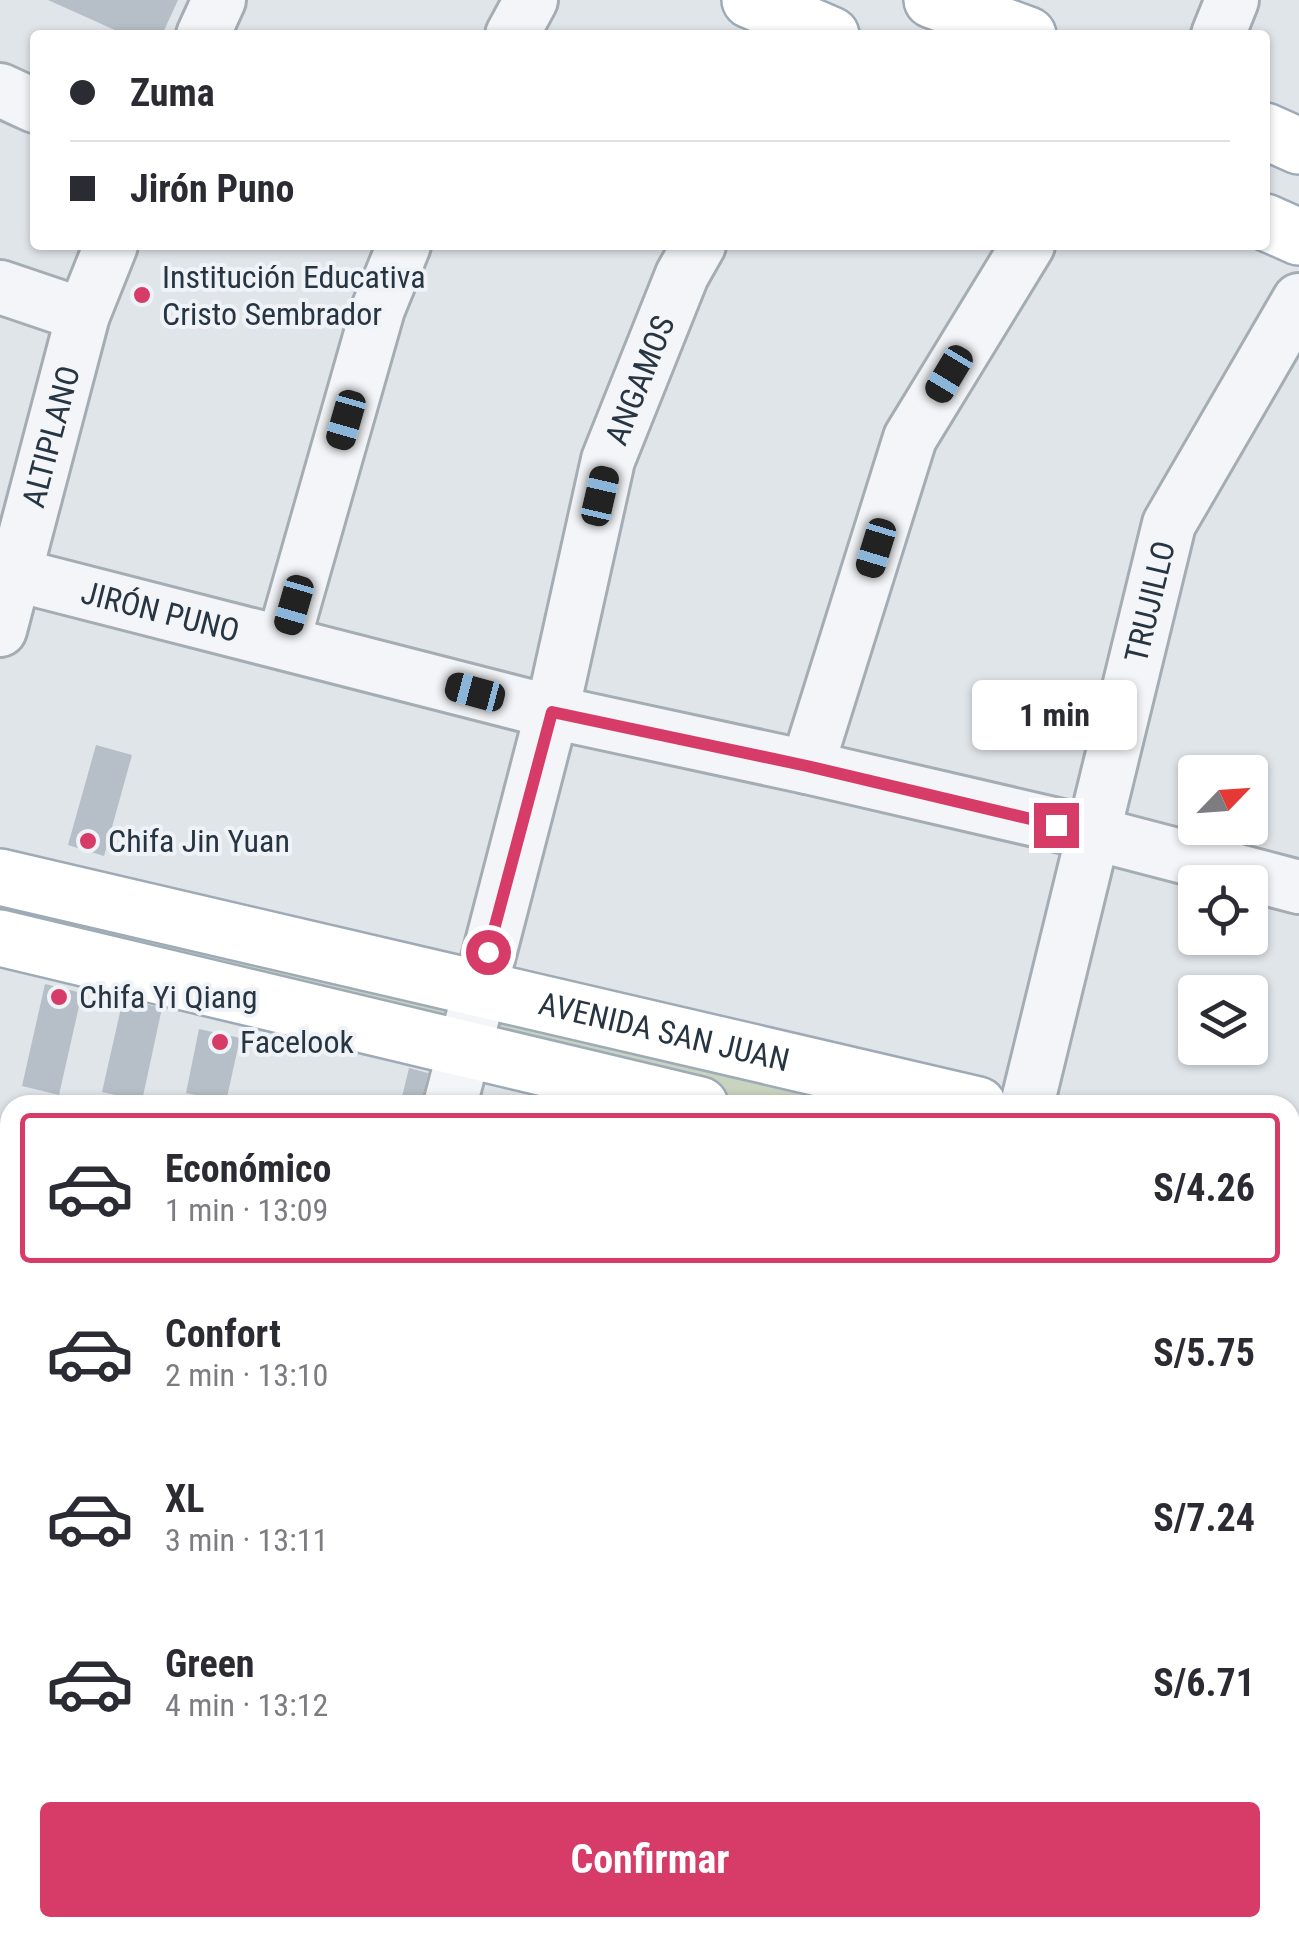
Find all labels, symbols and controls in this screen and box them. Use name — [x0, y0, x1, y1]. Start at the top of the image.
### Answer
text: Zuma — [130, 71, 215, 115]
text: Jirón Puno — [130, 167, 294, 211]
place label: Institución Educativa Cristo Sembrador — [162, 258, 426, 333]
marker: Institución Educativa Cristo Sembrador — [131, 284, 153, 306]
street label: ANGAMOS — [597, 310, 683, 450]
car — [921, 341, 977, 407]
street label: ALTIPLANO — [14, 362, 88, 511]
car — [323, 387, 369, 453]
car — [579, 463, 621, 529]
car — [853, 515, 899, 581]
street label: TRUJILLO — [1117, 537, 1183, 666]
car — [271, 572, 317, 638]
street label: JIRÓN PUNO — [77, 573, 243, 650]
car — [442, 670, 508, 714]
callout: 1 min — [974, 680, 1138, 750]
text: 1 min — [1019, 696, 1090, 734]
north arrow — [1178, 755, 1268, 845]
map controls — [1178, 755, 1268, 1065]
route end — [1034, 803, 1079, 848]
place label: Chifa Jin Yuan — [108, 822, 290, 860]
marker: Chifa Jin Yuan — [77, 830, 99, 852]
button: locate — [1178, 865, 1268, 955]
route start — [466, 930, 511, 975]
button: layers — [1178, 975, 1268, 1065]
place label: Chifa Yi Qiang — [79, 978, 257, 1016]
street label: AVENIDA SAN JUAN — [535, 984, 793, 1079]
marker: Chifa Yi Qiang — [48, 986, 70, 1008]
place label: Facelook — [240, 1023, 354, 1061]
marker: Facelook — [209, 1031, 231, 1053]
icon: car — [45, 1143, 135, 1233]
text: Económico — [165, 1147, 331, 1191]
text: S/4.26 — [1153, 1166, 1255, 1210]
text: 1 min · 13:09 — [165, 1191, 328, 1229]
icon: car — [45, 1308, 135, 1398]
text: Confort — [165, 1312, 281, 1356]
text: S/5.75 — [1153, 1331, 1255, 1375]
text: 2 min · 13:10 — [165, 1356, 328, 1394]
icon: car — [45, 1473, 135, 1563]
text: XL — [165, 1477, 204, 1521]
text: S/7.24 — [1153, 1496, 1255, 1540]
text: 3 min · 13:11 — [165, 1521, 328, 1559]
icon: car — [45, 1638, 135, 1728]
text: Green — [165, 1642, 255, 1686]
text: S/6.71 — [1153, 1661, 1255, 1705]
text: 4 min · 13:12 — [165, 1686, 328, 1724]
button: Confirmar — [40, 1802, 1260, 1917]

